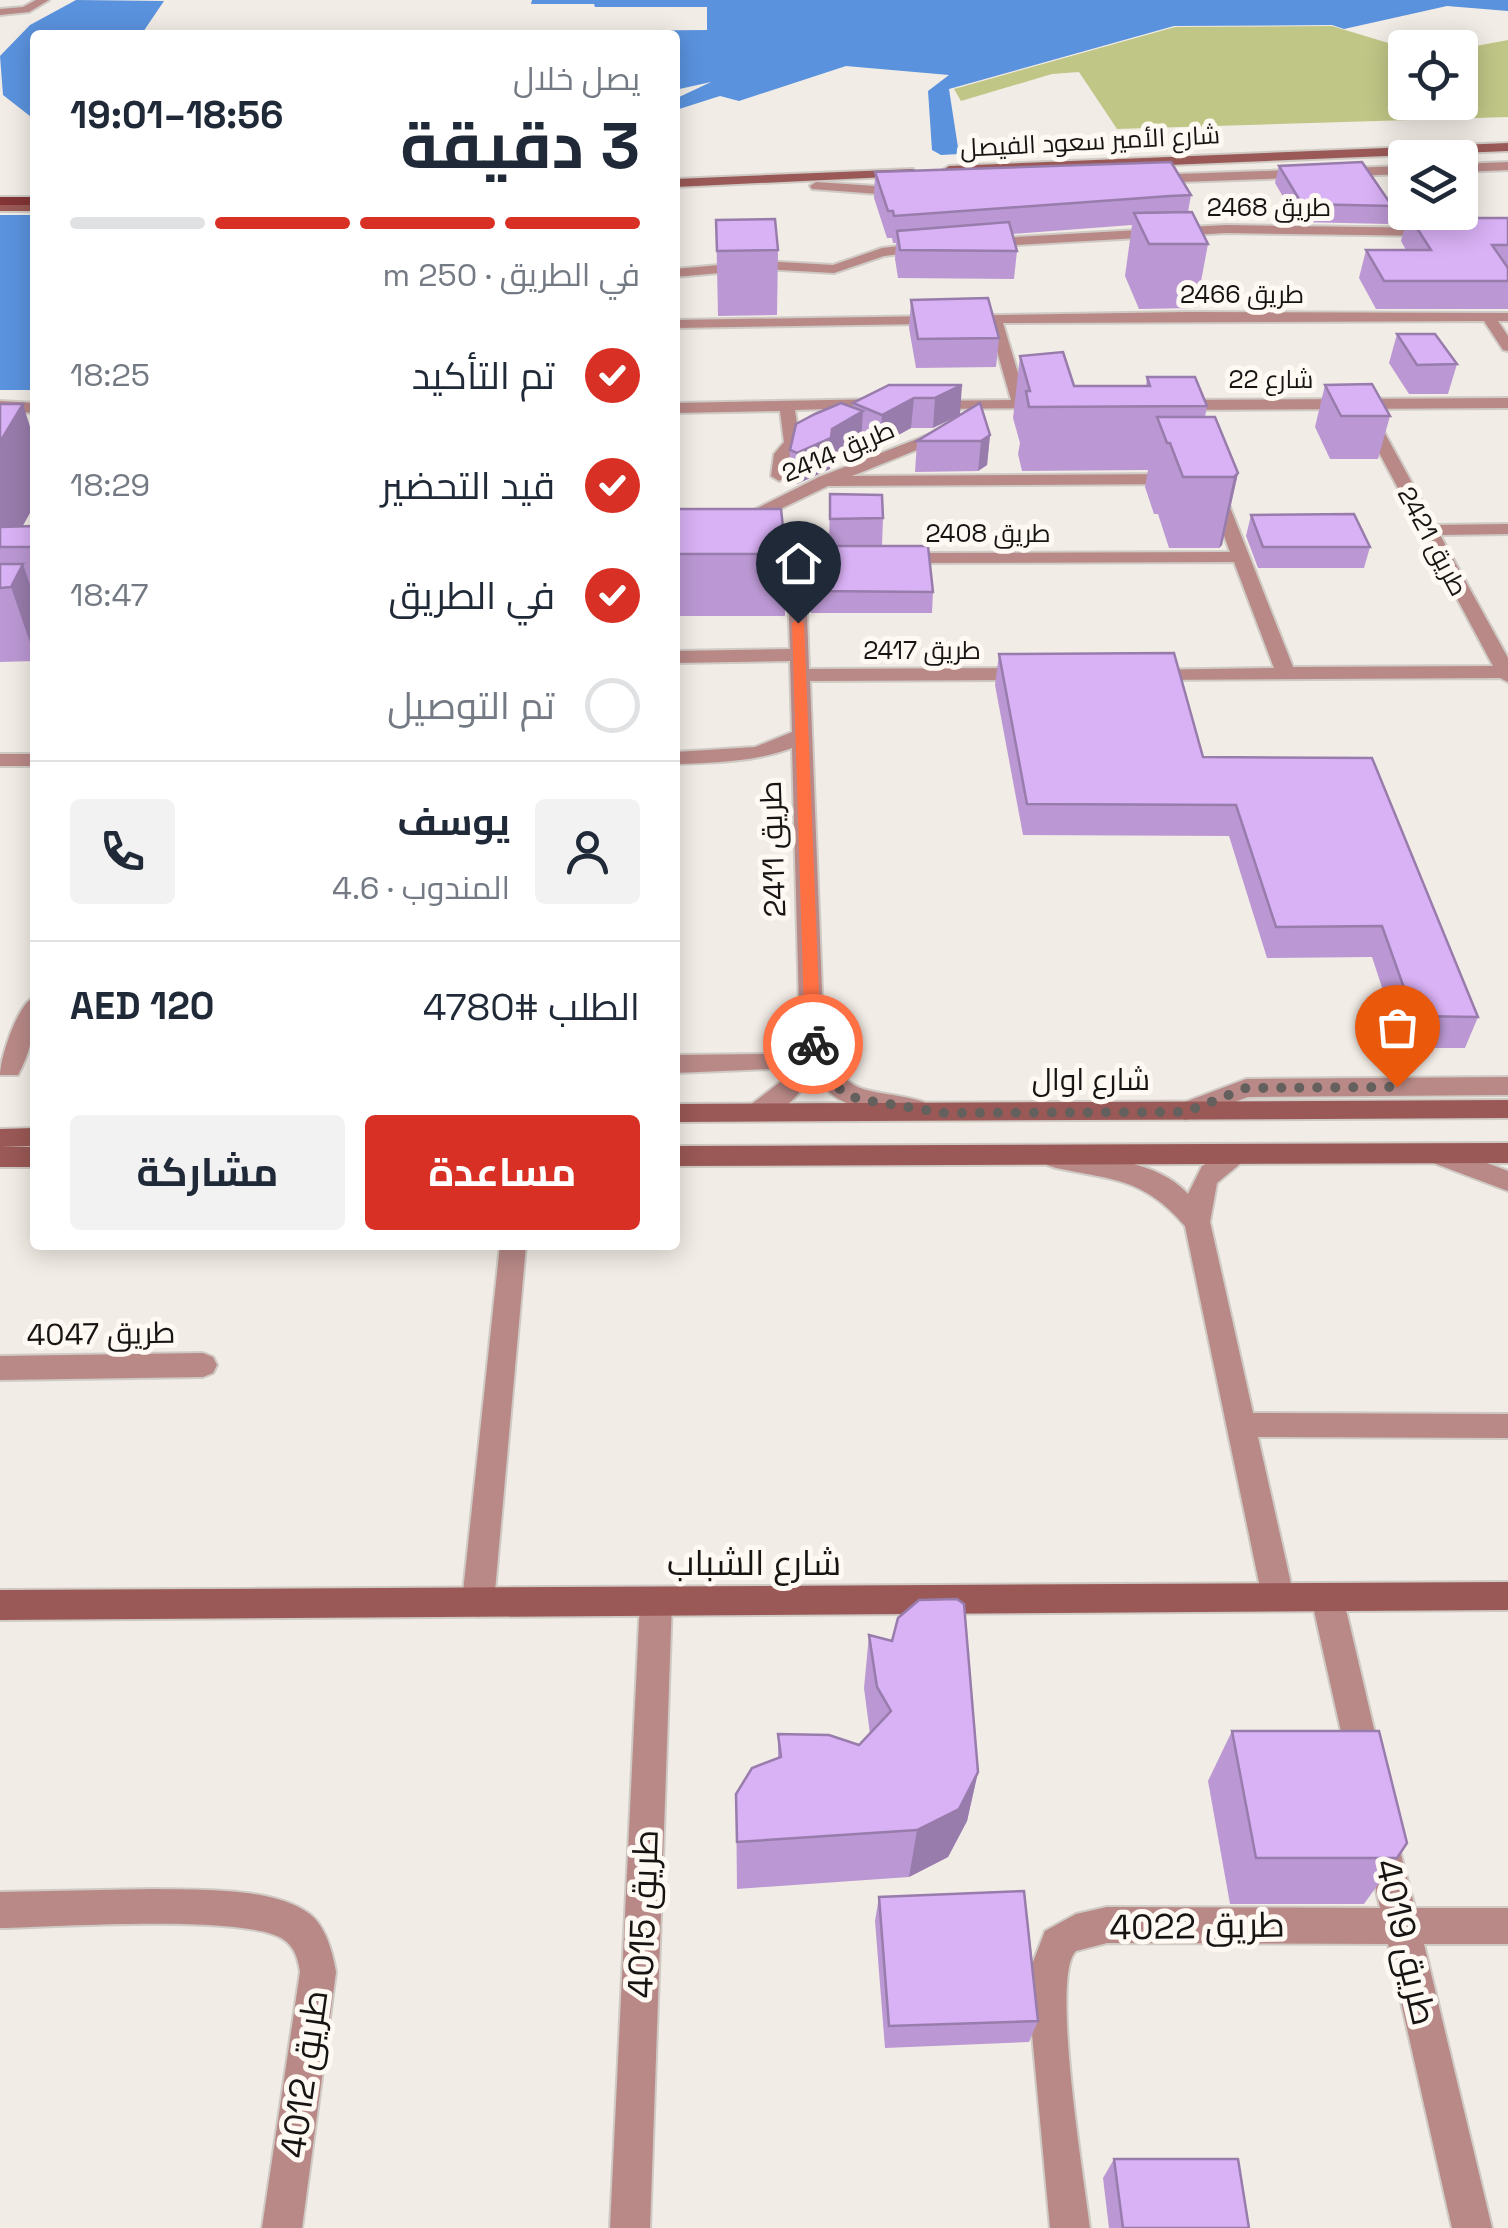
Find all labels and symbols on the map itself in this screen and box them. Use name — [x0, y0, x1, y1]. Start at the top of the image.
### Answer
street label: شارع الأمير سعود الفيصل — [959, 118, 1221, 165]
street label: طريق 2468 — [1207, 191, 1331, 223]
street label: طريق 2466 — [1180, 278, 1304, 310]
street label: شارع 22 — [1228, 363, 1314, 396]
street label: طريق 2414 — [777, 413, 899, 489]
street label: طريق 2421 — [1391, 481, 1475, 601]
street label: طريق 2408 — [925, 517, 1051, 549]
pin — [756, 521, 841, 624]
street label: طريق 2417 — [863, 634, 981, 666]
street label: طريق 2411 — [751, 780, 794, 918]
pin — [1355, 985, 1440, 1088]
courier — [763, 994, 863, 1094]
street label: شارع اوال — [1032, 1060, 1150, 1100]
street label: طريق 4047 — [26, 1313, 176, 1354]
street label: شارع الشباب — [667, 1541, 841, 1586]
street label: طريق 4015 — [618, 1829, 668, 1999]
street label: طريق 4019 — [1366, 1855, 1446, 2029]
street label: طريق 4022 — [1109, 1902, 1285, 1950]
street label: طريق 4012 — [270, 1987, 338, 2161]

